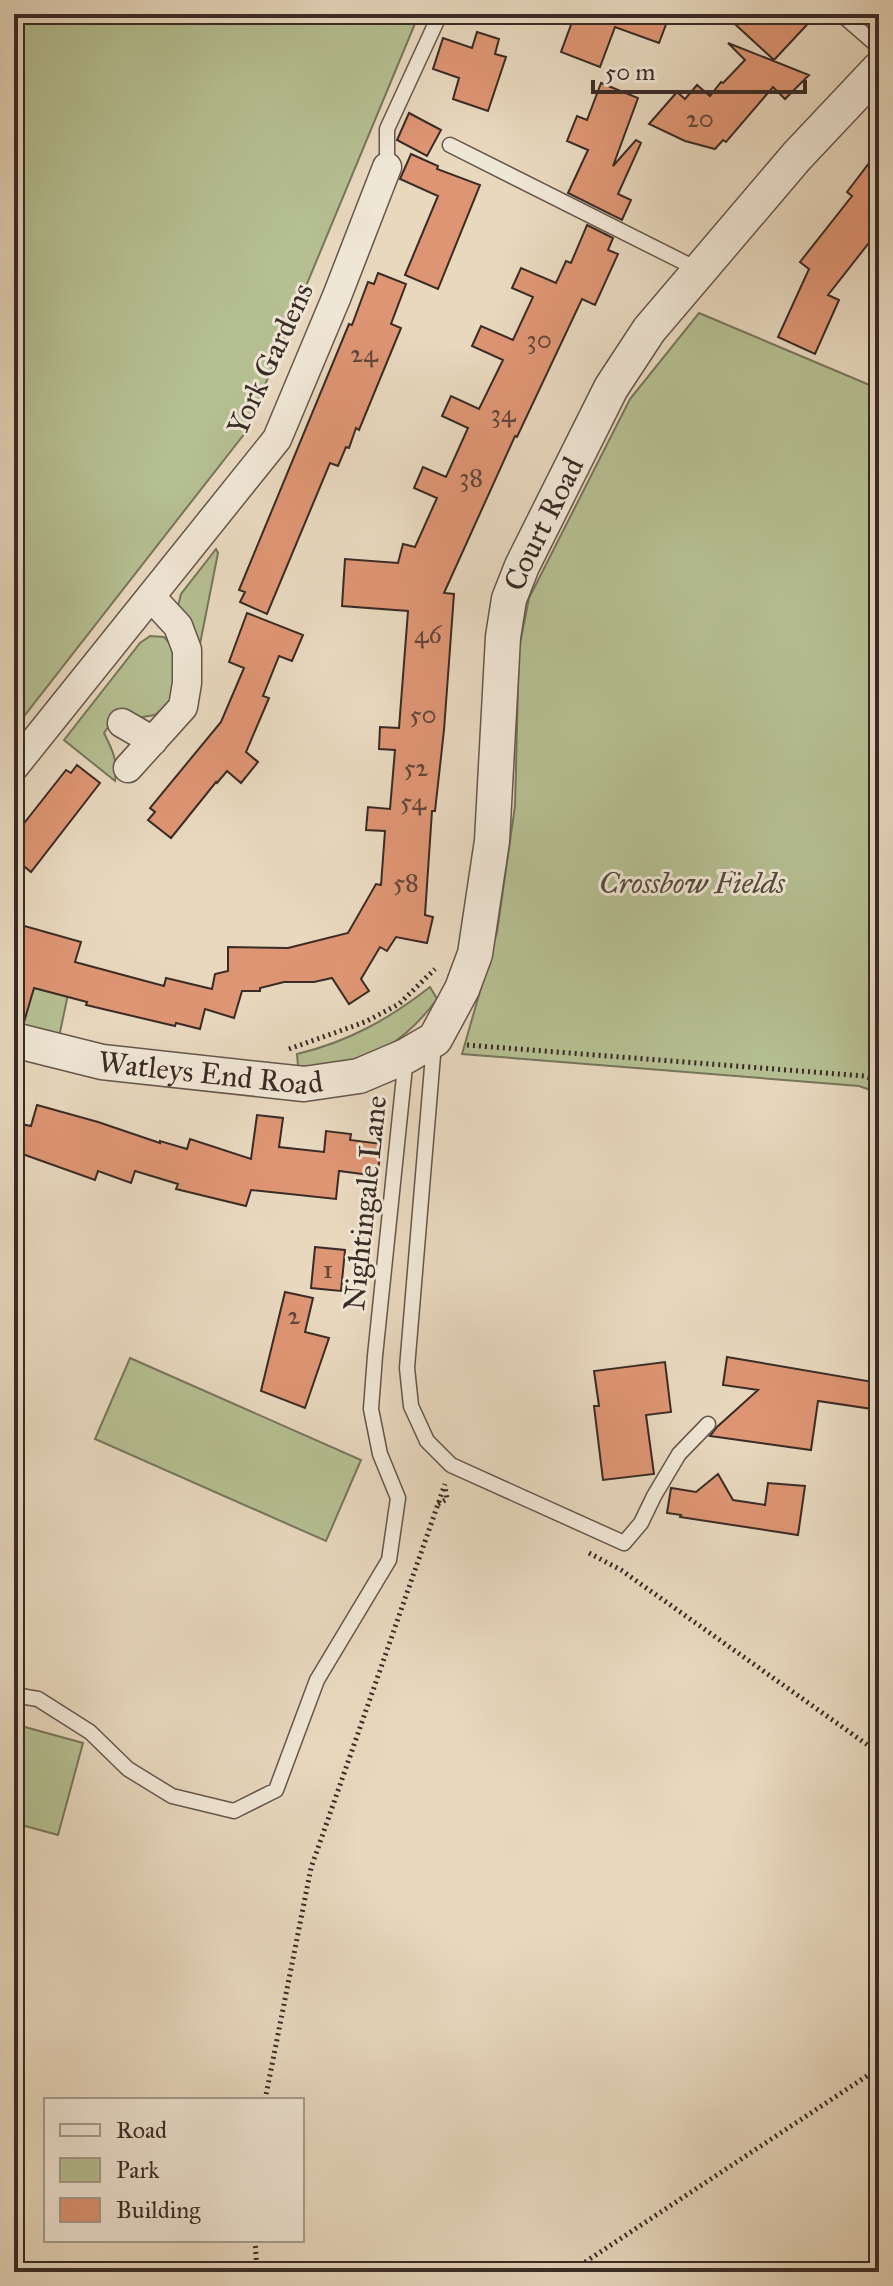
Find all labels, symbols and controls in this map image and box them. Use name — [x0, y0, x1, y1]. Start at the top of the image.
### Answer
scale bar — [593, 44, 805, 94]
text: 50 m — [605, 57, 655, 87]
house number: 20 — [686, 102, 714, 134]
street label: York Gardens — [219, 277, 321, 441]
house number: 30 — [526, 323, 552, 355]
house number: 24 — [350, 337, 378, 369]
house number: 34 — [491, 397, 516, 429]
street label: Court Road — [496, 451, 591, 596]
house number: 38 — [459, 461, 483, 493]
house number: 46 — [414, 618, 443, 650]
house number: 50 — [409, 698, 437, 730]
house number: 52 — [404, 751, 429, 783]
house number: 54 — [400, 785, 426, 817]
park label: Crossbow Fields — [599, 865, 786, 901]
house number: 58 — [393, 866, 419, 898]
street label: Watleys End Road — [97, 1044, 325, 1102]
street label: Nightingale Lane — [336, 1094, 394, 1312]
house number: 1 — [323, 1253, 333, 1285]
house number: 2 — [288, 1299, 301, 1331]
legend — [44, 2098, 304, 2242]
text: Road — [116, 2115, 167, 2145]
text: Park — [116, 2155, 160, 2185]
text: Building — [116, 2195, 201, 2225]

